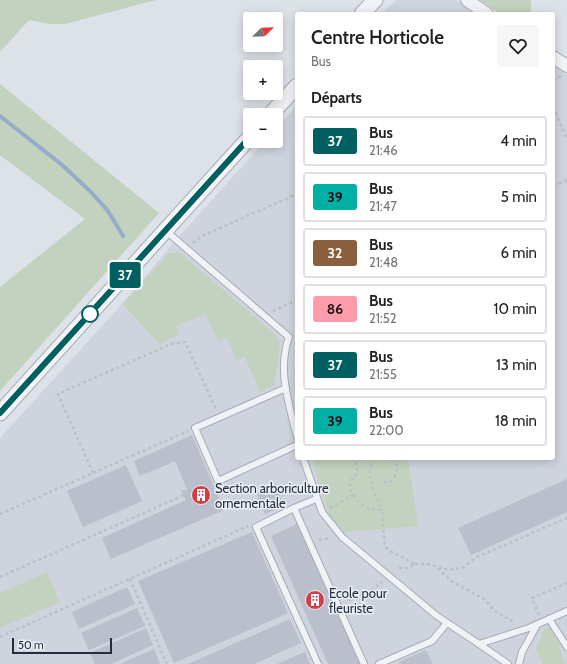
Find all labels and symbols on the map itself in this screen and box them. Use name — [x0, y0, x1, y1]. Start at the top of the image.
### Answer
north arrow — [243, 12, 283, 52]
line badge: 37 — [107, 262, 143, 288]
unlabelled marker — [81, 305, 99, 323]
place label: Section arboriculture ornementale — [215, 480, 329, 511]
building icon: Section arboriculture ornementale — [190, 484, 212, 506]
place label: Ecole pour fleuriste — [329, 585, 388, 616]
building icon: Ecole pour fleuriste — [304, 589, 326, 611]
scale bar — [12, 636, 112, 655]

